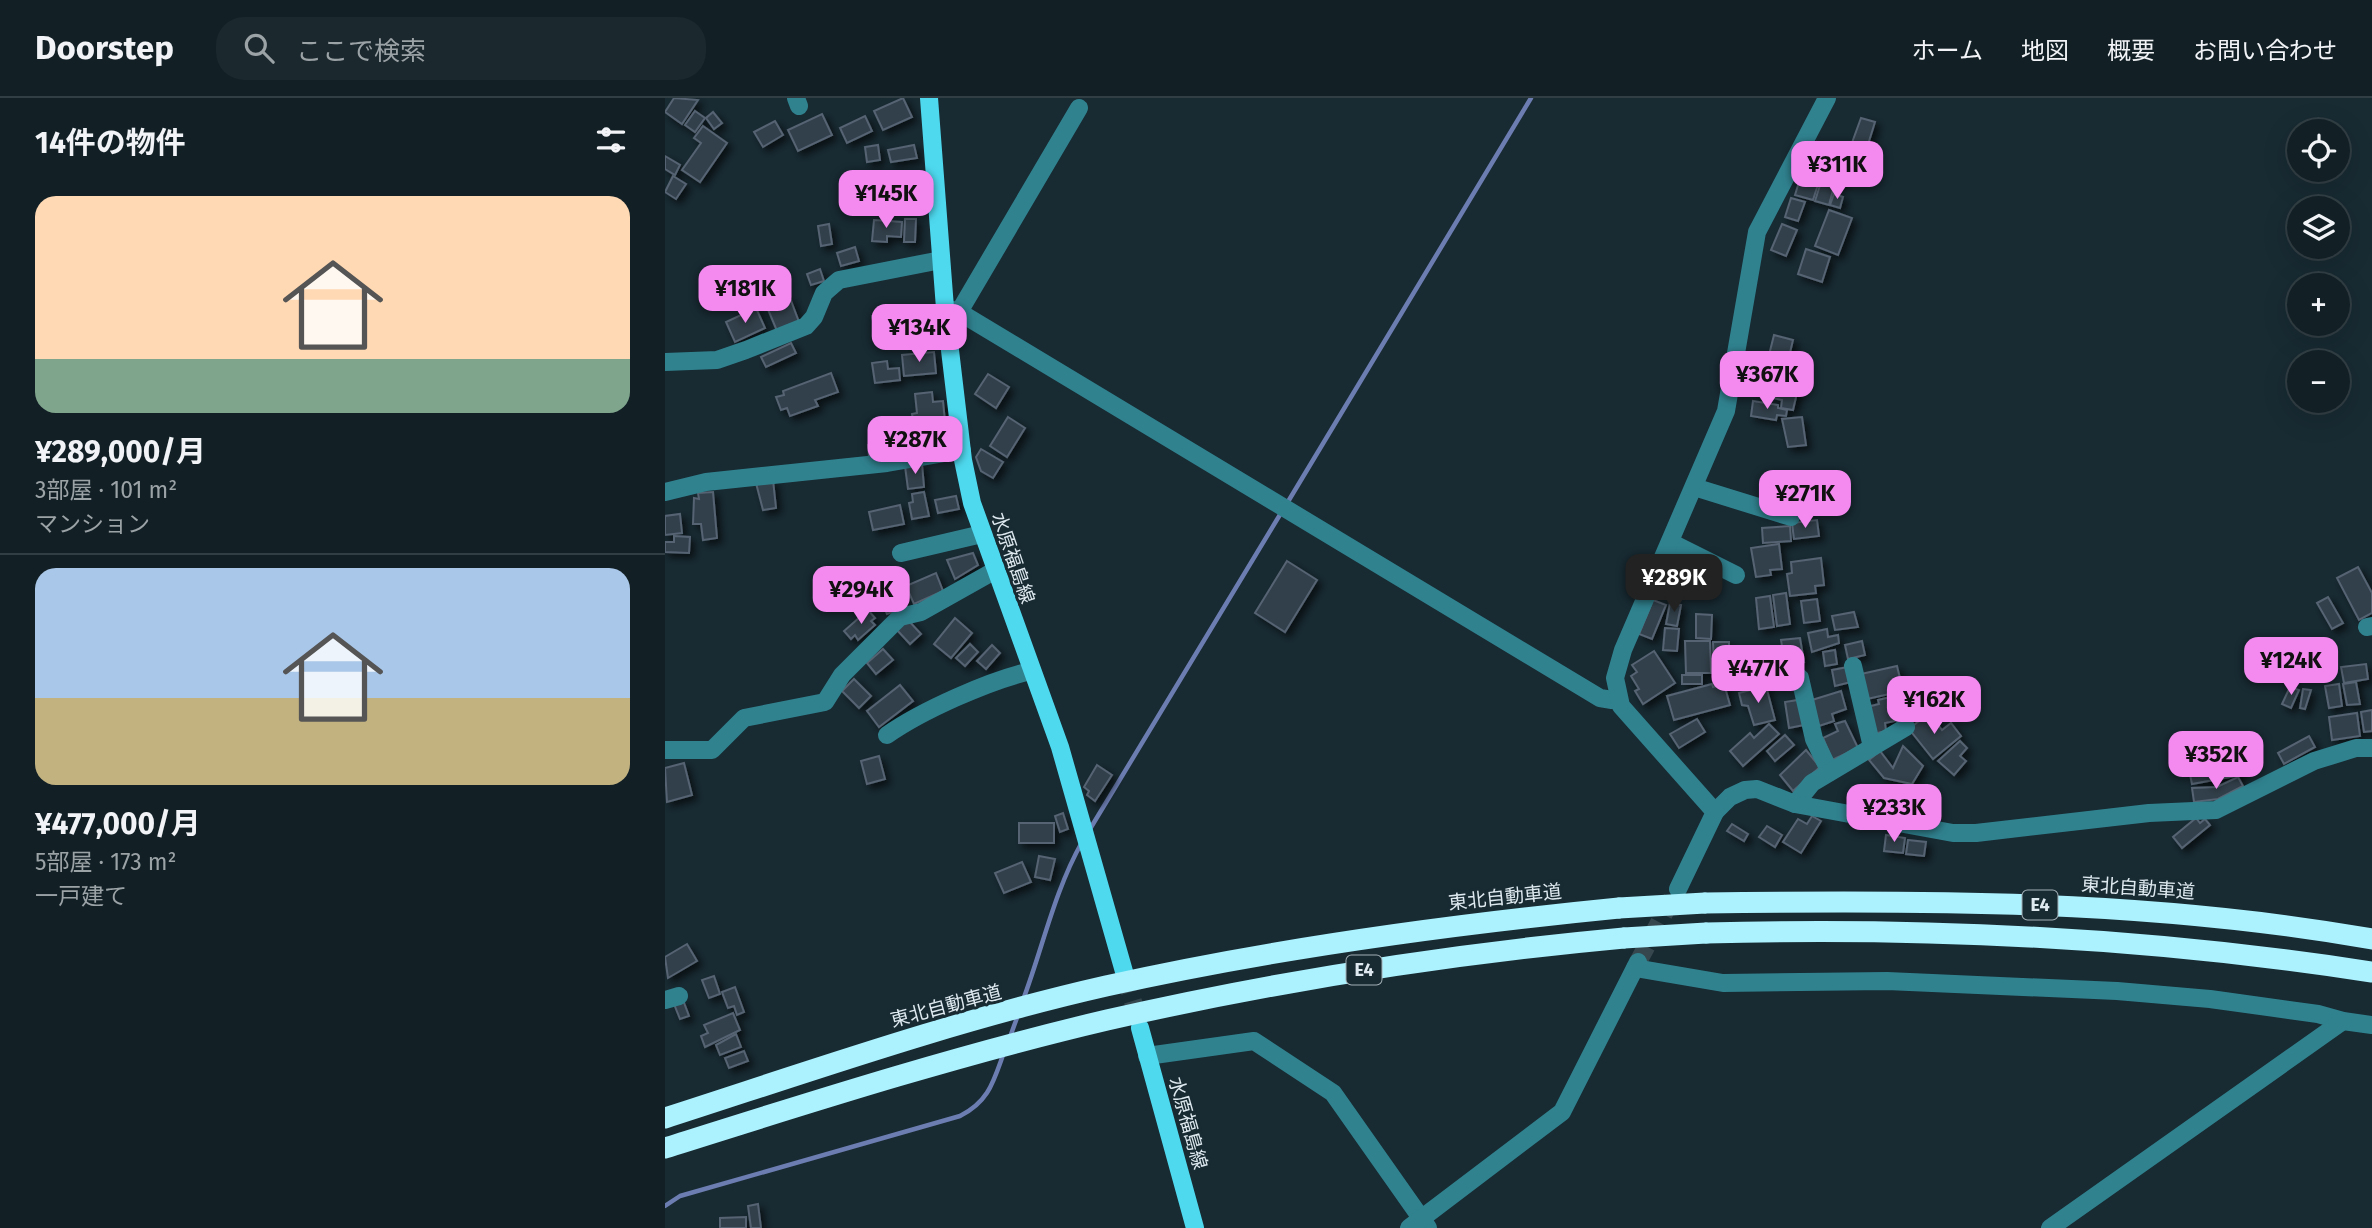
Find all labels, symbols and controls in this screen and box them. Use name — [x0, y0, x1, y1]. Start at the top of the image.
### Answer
search box — [216, 17, 706, 80]
text: Doorstep — [35, 28, 174, 68]
icon: search — [240, 29, 278, 67]
text: ここで検索 — [296, 36, 426, 67]
text: ホーム — [1912, 37, 1983, 65]
text: 地図 — [2021, 37, 2069, 65]
text: 概要 — [2107, 37, 2155, 65]
text: お問い合わせ — [2193, 37, 2337, 65]
map controls — [2287, 119, 2350, 413]
button: locate — [2287, 119, 2350, 182]
icon: filters — [592, 121, 630, 159]
text: 14件の物件 — [35, 125, 186, 161]
pin: ¥311K — [1788, 141, 1886, 201]
text: ¥311K — [1807, 150, 1867, 178]
pin: ¥145K — [837, 170, 935, 230]
text: ¥145K — [855, 179, 917, 207]
button: layers — [2287, 196, 2350, 259]
icon: home — [270, 242, 396, 368]
pin: ¥181K — [696, 266, 794, 325]
button: + — [2287, 273, 2350, 336]
text: ¥181K — [715, 274, 775, 302]
pin: ¥134K — [870, 304, 968, 364]
text: ¥134K — [888, 313, 950, 341]
button: − — [2287, 350, 2350, 413]
pin: ¥367K — [1718, 352, 1816, 411]
text: ¥367K — [1736, 360, 1798, 388]
pin: ¥287K — [866, 416, 964, 476]
text: ¥287K — [884, 425, 946, 453]
text: ¥289,000/月 — [35, 434, 206, 470]
pin: ¥271K — [1756, 470, 1854, 530]
text: 3部屋 · 101 m² — [35, 476, 177, 504]
text: ¥271K — [1775, 479, 1835, 507]
street label: 水原福島線 — [987, 509, 1039, 607]
text: マンション — [35, 510, 150, 538]
pin: ¥289K — [1625, 554, 1723, 614]
text: ¥289K — [1641, 563, 1707, 591]
pin: ¥294K — [812, 566, 910, 626]
text: ¥294K — [829, 575, 893, 603]
icon: home — [270, 614, 396, 740]
pin: ¥124K — [2242, 638, 2340, 697]
pin: ¥477K — [1709, 646, 1807, 705]
text: ¥124K — [2260, 646, 2322, 674]
text: ¥477K — [1727, 654, 1789, 682]
pin: ¥162K — [1885, 676, 1983, 736]
text: ¥162K — [1903, 685, 1965, 713]
pin: ¥352K — [2167, 732, 2265, 791]
text: ¥352K — [2184, 740, 2248, 768]
pin: ¥233K — [1845, 784, 1943, 844]
text: ¥233K — [1863, 793, 1925, 821]
text: ¥477,000/月 — [35, 806, 201, 842]
text: 5部屋 · 173 m² — [35, 848, 177, 876]
street label: 東北自動車道 — [2080, 873, 2196, 903]
street label: 東北自動車道 — [1447, 880, 1563, 914]
text: 一戸建て — [35, 882, 127, 910]
road number: E4 — [2023, 890, 2057, 920]
road number: E4 — [1347, 956, 1381, 984]
street label: 東北自動車道 — [888, 980, 1004, 1032]
street label: 水原福島線 — [1164, 1074, 1212, 1172]

